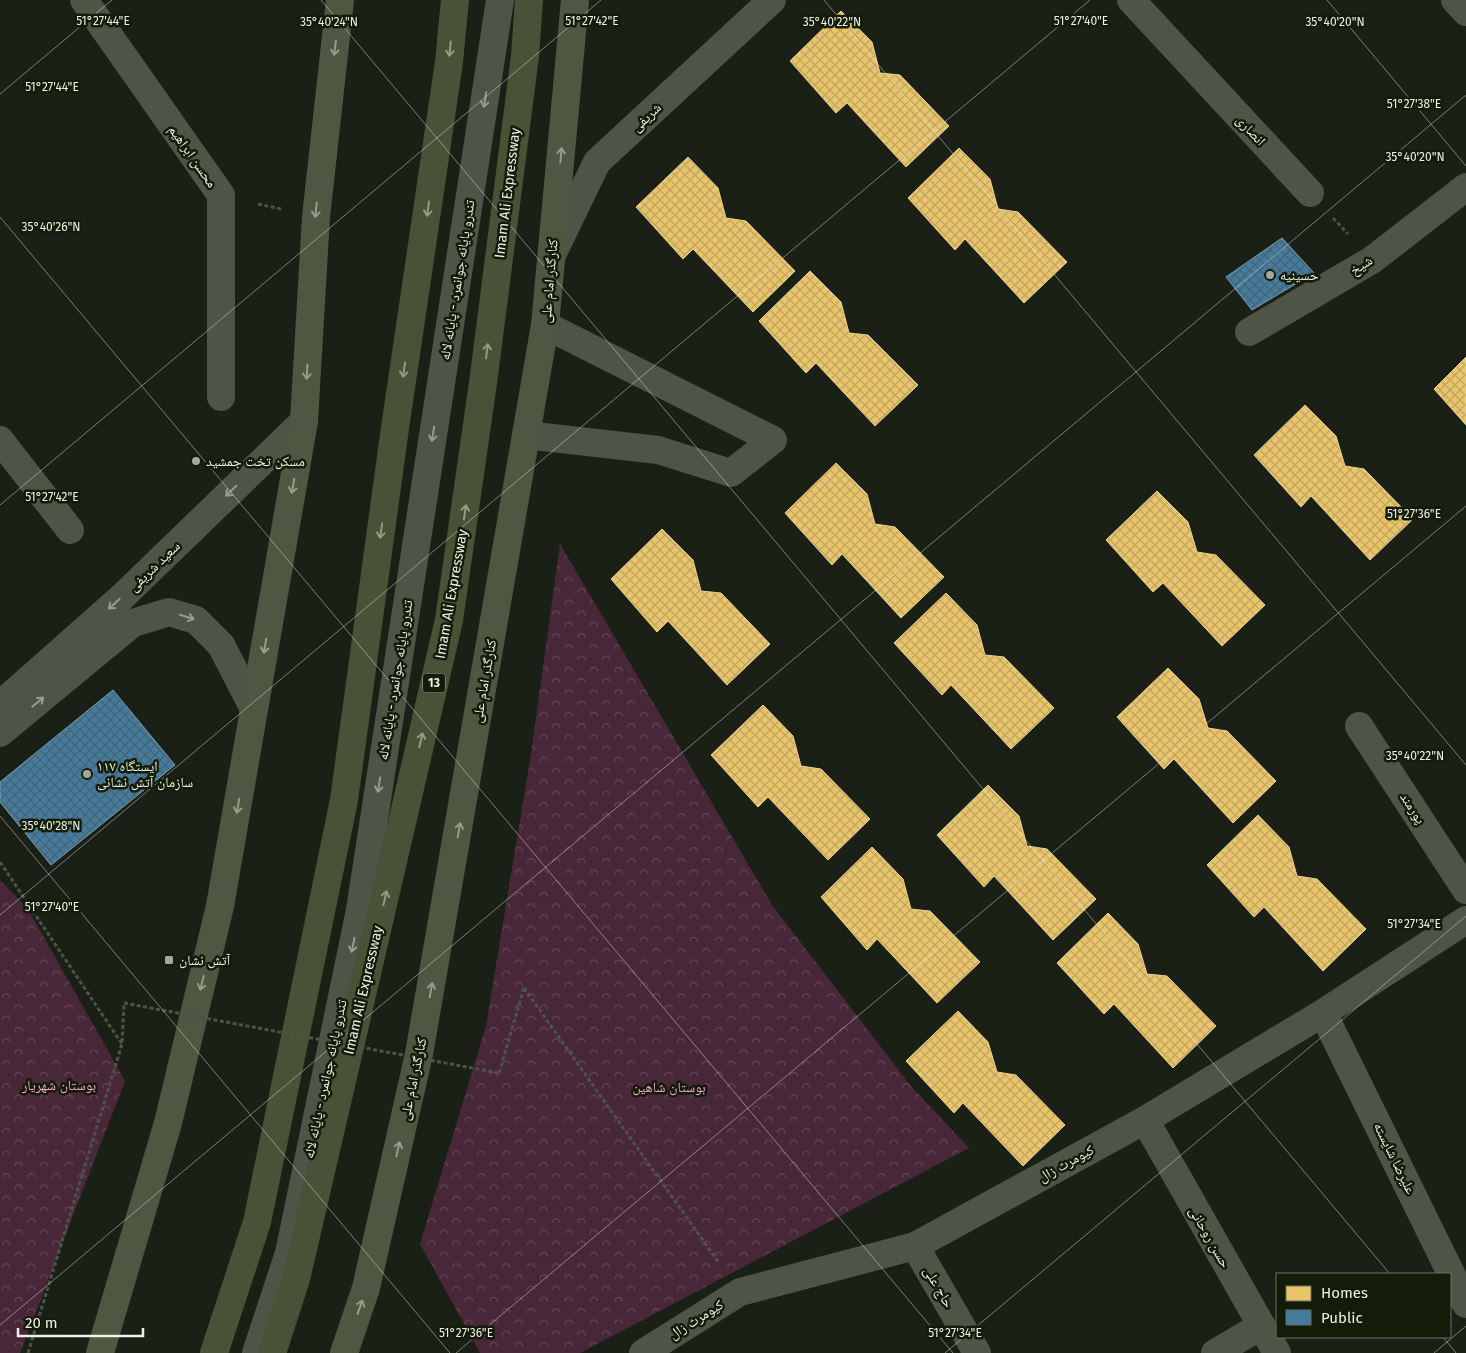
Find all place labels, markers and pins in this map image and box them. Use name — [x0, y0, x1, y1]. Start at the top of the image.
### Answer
place label: حسینیه — [1280, 267, 1319, 284]
marker: حسینیه — [1264, 269, 1276, 281]
place label: مسکن تخت جمشید — [206, 453, 305, 470]
marker: مسکن تخت جمشید — [190, 455, 202, 467]
place label: ایستگاه ۱۱۷ سازمان آتش نشانی — [97, 758, 193, 791]
marker: ایستگاه ۱۱۷ سازمان آتش نشانی — [81, 768, 93, 780]
place label: آتش نشان — [179, 952, 230, 969]
marker: آتش نشان — [163, 954, 175, 966]

